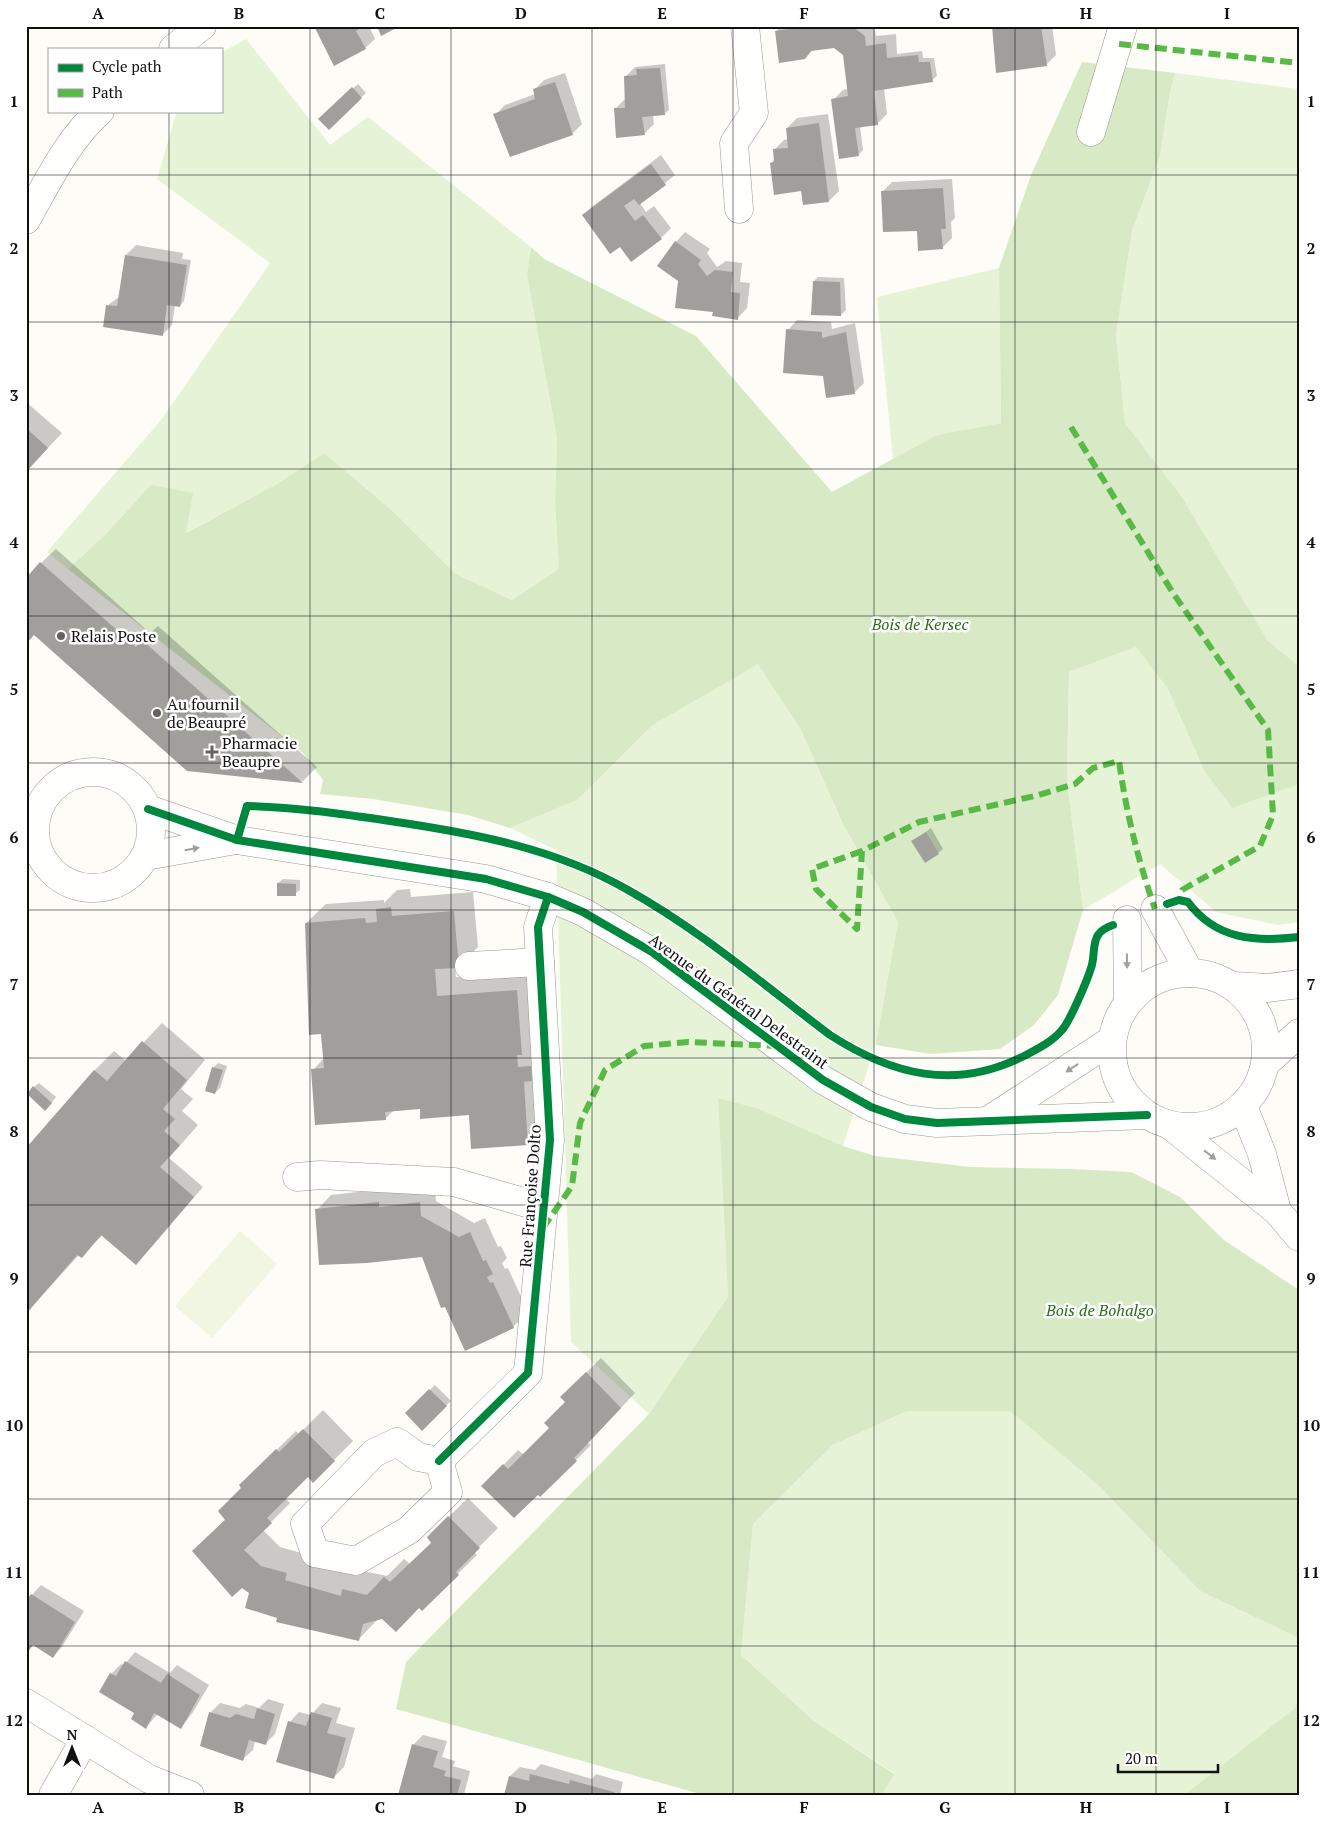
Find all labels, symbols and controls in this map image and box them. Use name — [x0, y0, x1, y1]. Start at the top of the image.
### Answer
text: A — [92, 2, 104, 24]
text: B — [234, 2, 244, 24]
text: C — [375, 2, 385, 24]
text: D — [515, 2, 527, 24]
text: E — [657, 2, 667, 24]
text: F — [799, 2, 809, 24]
text: G — [939, 2, 951, 24]
text: H — [1080, 2, 1092, 24]
text: I — [1224, 2, 1230, 24]
legend — [48, 48, 222, 112]
text: Cycle path — [92, 56, 162, 76]
text: Path — [92, 82, 123, 102]
text: 1 — [9, 90, 19, 112]
text: 1 — [1306, 90, 1316, 112]
text: 2 — [9, 237, 19, 259]
text: 2 — [1306, 237, 1316, 259]
text: 3 — [9, 384, 19, 406]
text: 3 — [1306, 384, 1316, 406]
text: 4 — [9, 531, 19, 553]
text: 4 — [1306, 531, 1316, 553]
park label: Bois de Kersec — [871, 613, 968, 635]
place label: Relais Poste — [71, 625, 156, 647]
marker: Relais Poste — [55, 630, 67, 642]
text: 5 — [9, 678, 19, 700]
text: 5 — [1306, 678, 1316, 700]
place label: Au fournil de Beaupré — [167, 693, 246, 733]
marker: Au fournil de Beaupré — [151, 707, 163, 719]
place label: Pharmacie Beaupre — [222, 732, 297, 772]
marker: Pharmacie Beaupre — [206, 746, 218, 758]
text: 6 — [9, 826, 19, 848]
text: 6 — [1306, 826, 1316, 848]
one-way arrow — [184, 844, 200, 852]
street label: Avenue du Général Delestraint — [645, 928, 833, 1074]
one-way arrow — [1124, 953, 1132, 969]
text: 7 — [9, 973, 19, 995]
text: 7 — [1306, 973, 1316, 995]
one-way arrow — [1065, 1063, 1078, 1073]
text: 8 — [9, 1120, 19, 1142]
text: 8 — [1306, 1120, 1316, 1142]
street label: Rue Françoise Dolto — [514, 1124, 546, 1268]
one-way arrow — [1203, 1150, 1216, 1161]
text: 9 — [9, 1267, 19, 1289]
text: 9 — [1306, 1267, 1316, 1289]
park label: Bois de Bohalgo — [1045, 1299, 1154, 1321]
text: 10 — [5, 1414, 23, 1436]
text: 10 — [1302, 1414, 1320, 1436]
text: 11 — [5, 1561, 23, 1583]
text: 11 — [1302, 1561, 1320, 1583]
text: 12 — [5, 1709, 23, 1731]
text: 12 — [1302, 1709, 1320, 1731]
north arrow — [48, 1724, 98, 1774]
text: N — [67, 1725, 78, 1744]
scale bar — [1118, 1741, 1218, 1773]
text: 20 m — [1125, 1748, 1158, 1768]
text: A — [92, 1796, 104, 1818]
text: B — [234, 1796, 244, 1818]
text: C — [375, 1796, 385, 1818]
text: D — [515, 1796, 527, 1818]
text: E — [657, 1796, 667, 1818]
text: F — [799, 1796, 809, 1818]
text: G — [939, 1796, 951, 1818]
text: H — [1080, 1796, 1092, 1818]
text: I — [1224, 1796, 1230, 1818]

